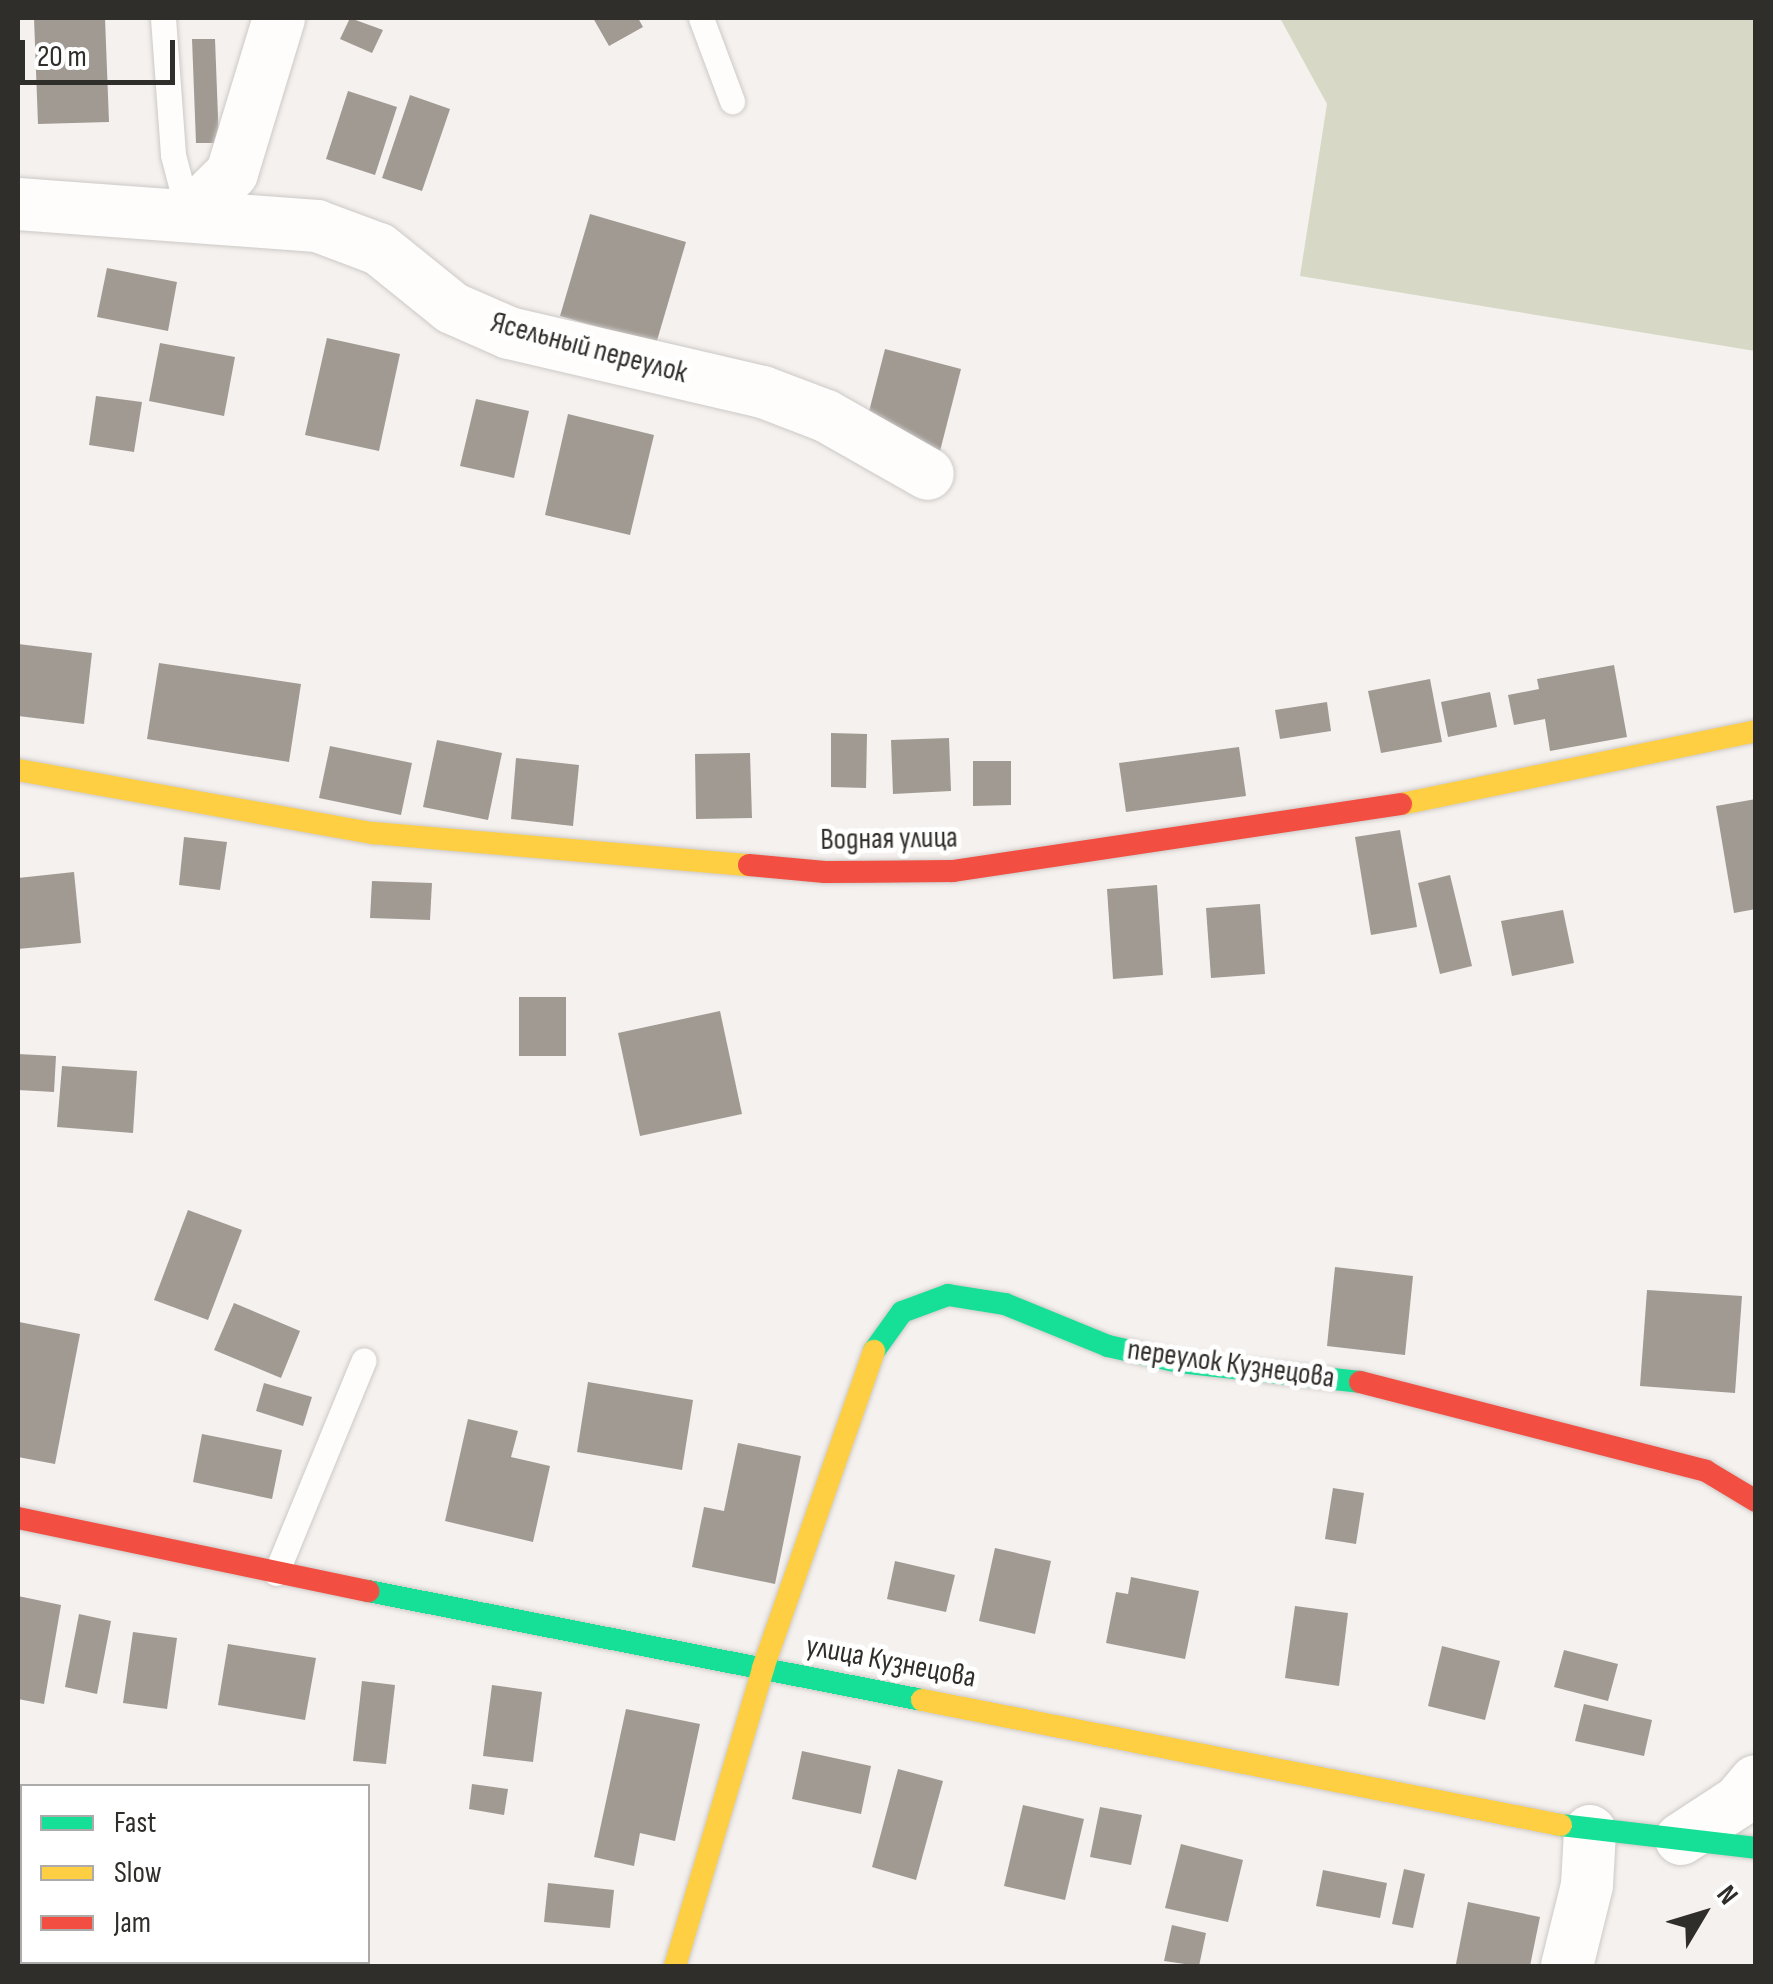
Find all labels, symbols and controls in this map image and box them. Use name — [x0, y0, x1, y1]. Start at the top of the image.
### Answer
scale bar — [25, 20, 180, 82]
text: 20 m — [37, 39, 87, 75]
street label: Ясельный переулок — [487, 304, 691, 392]
street label: Водная улица — [820, 820, 958, 858]
street label: переулок Кузнецова — [1125, 1332, 1337, 1396]
street label: улица Кузнецова — [803, 1628, 979, 1696]
legend — [20, 1784, 370, 1964]
text: Fast — [114, 1805, 156, 1841]
text: Slow — [114, 1855, 162, 1891]
north arrow — [1653, 1864, 1753, 1964]
text: N — [1709, 1879, 1745, 1911]
text: Jam — [114, 1905, 151, 1941]

